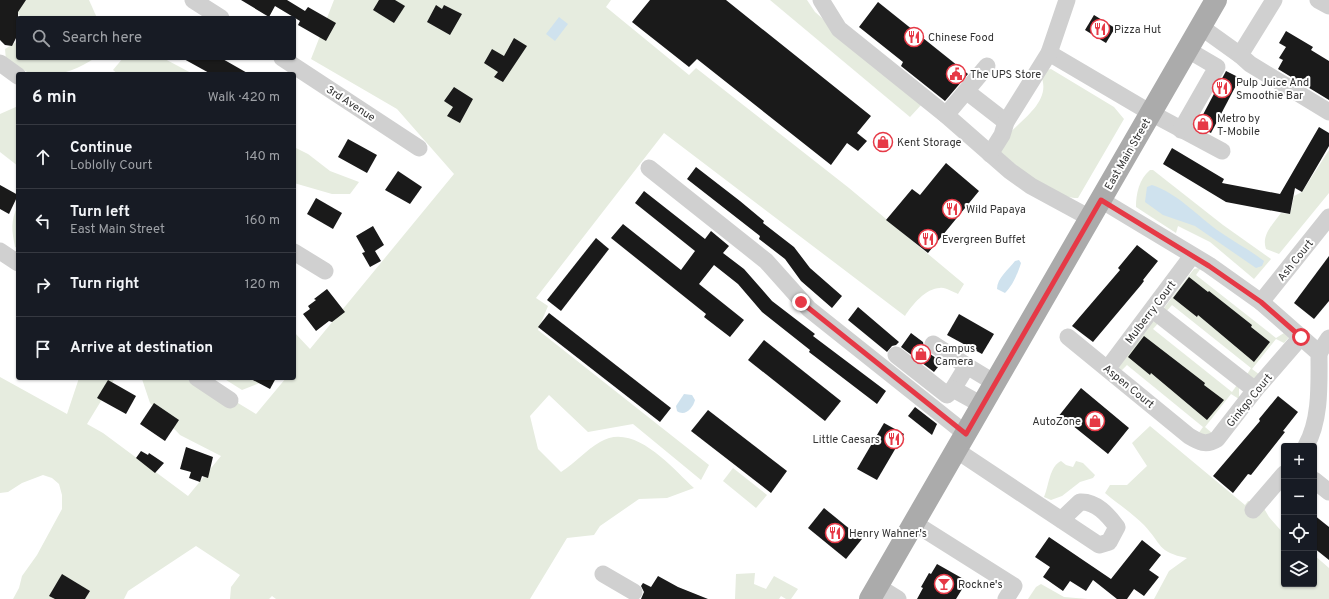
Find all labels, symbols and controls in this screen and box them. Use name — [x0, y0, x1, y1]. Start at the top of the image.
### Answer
search box — [16, 16, 296, 60]
restaurant icon: Pizza Hut — [1089, 18, 1111, 40]
place label: Pizza Hut — [1114, 23, 1161, 37]
restaurant icon: Chinese Food — [903, 26, 925, 48]
icon: search — [30, 27, 52, 49]
text: Search here — [62, 29, 142, 48]
place label: Chinese Food — [928, 31, 994, 45]
public building icon: The UPS Store — [945, 63, 967, 85]
place label: The UPS Store — [970, 68, 1041, 82]
place label: Pulp Juice And Smoothie Bar — [1236, 76, 1309, 103]
restaurant icon: Pulp Juice And Smoothie Bar — [1211, 77, 1233, 99]
street label: 3rd Avenue — [323, 83, 378, 125]
text: 6 min — [32, 87, 76, 109]
text: Walk · 420 m — [208, 90, 280, 106]
place label: Metro by T-Mobile — [1217, 112, 1260, 139]
shop icon: Metro by T-Mobile — [1192, 113, 1214, 135]
street label: East Main Street — [1102, 116, 1154, 193]
shop icon: Kent Storage — [872, 131, 894, 153]
place label: Kent Storage — [897, 136, 962, 150]
text: Continue — [70, 139, 132, 158]
icon: ahead — [32, 146, 54, 168]
text: 140 m — [245, 149, 280, 165]
text: Loblolly Court — [70, 158, 153, 174]
restaurant icon: Wild Papaya — [941, 198, 963, 220]
text: Turn left — [70, 203, 130, 222]
place label: Wild Papaya — [966, 203, 1026, 217]
icon: left — [32, 210, 54, 232]
text: 160 m — [245, 213, 280, 229]
text: East Main Street — [70, 222, 165, 238]
restaurant icon: Evergreen Buffet — [917, 228, 939, 250]
place label: Evergreen Buffet — [942, 233, 1026, 247]
street label: Ash Court — [1275, 237, 1317, 284]
icon: right — [32, 274, 54, 296]
text: Turn right — [70, 275, 139, 294]
text: 120 m — [245, 277, 280, 293]
street label: Mulberry Court — [1122, 278, 1179, 347]
route end — [792, 293, 810, 311]
route start — [1292, 328, 1310, 346]
icon: arrive — [32, 338, 54, 360]
text: Arrive at destination — [70, 339, 213, 358]
place label: Campus Camera — [935, 342, 975, 369]
shop icon: Campus Camera — [910, 343, 932, 365]
street label: Aspen Court — [1100, 362, 1157, 412]
street label: Ginkgo Court — [1224, 371, 1276, 430]
shop icon: AutoZone — [1084, 410, 1106, 432]
place label: AutoZone — [1032, 415, 1081, 429]
restaurant icon: Little Caesars — [883, 428, 905, 450]
place label: Little Caesars — [813, 433, 880, 447]
map controls — [1281, 443, 1317, 587]
button: + — [1281, 443, 1317, 479]
button: − — [1281, 479, 1317, 515]
button: locate — [1281, 515, 1317, 551]
restaurant icon: Henry Wahner's — [824, 522, 846, 544]
place label: Henry Wahner's — [849, 527, 927, 541]
button: layers — [1281, 551, 1317, 587]
bar icon: Rockne's — [933, 573, 955, 595]
place label: Rockne's — [958, 578, 1003, 592]

